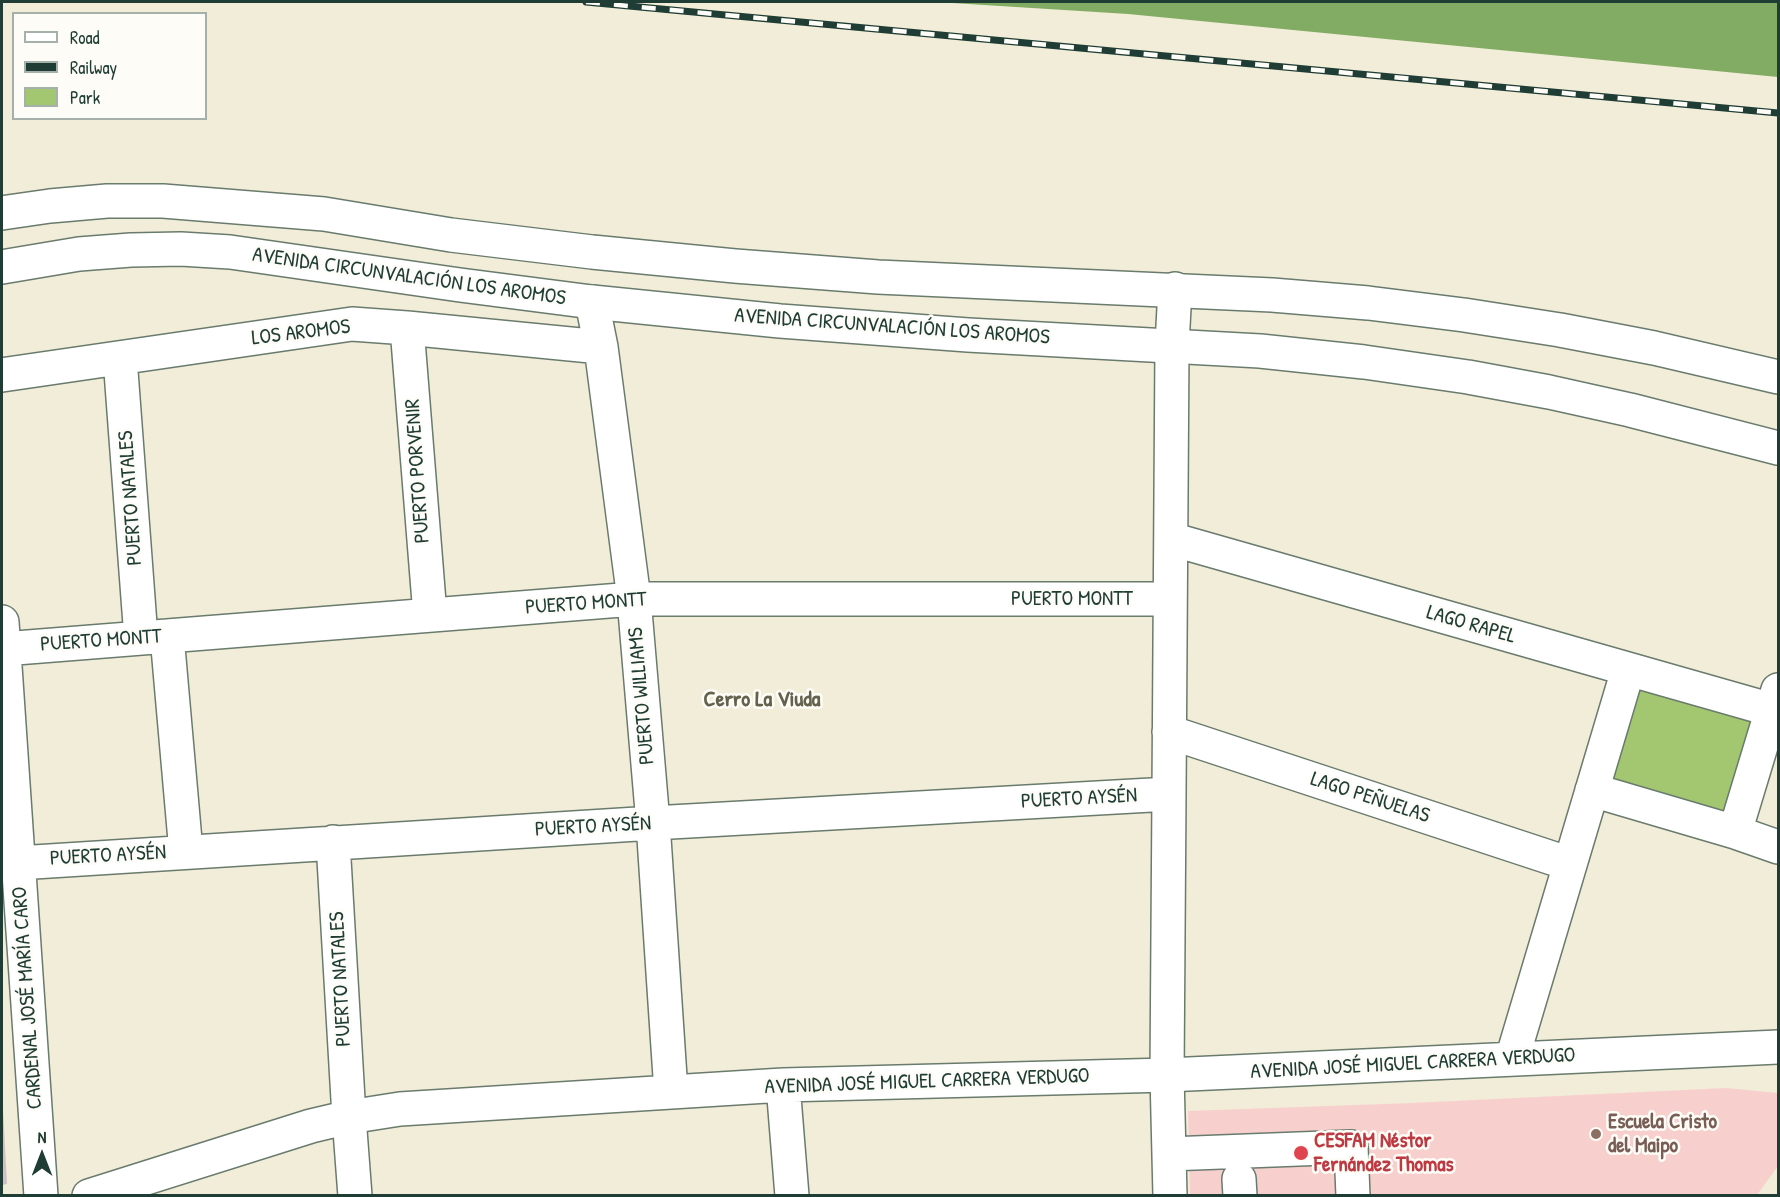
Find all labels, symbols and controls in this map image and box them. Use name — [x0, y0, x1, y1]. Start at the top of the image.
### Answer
legend — [12, 12, 207, 120]
text: Road — [70, 25, 100, 50]
text: Railway — [70, 55, 117, 80]
text: Park — [70, 85, 100, 110]
street label: AVENIDA CIRCUNVALACIÓN LOS AROMOS — [251, 243, 567, 311]
street label: AVENIDA CIRCUNVALACIÓN LOS AROMOS — [733, 303, 1051, 351]
street label: LOS AROMOS — [250, 314, 352, 352]
street label: PUERTO PORVENIR — [400, 398, 436, 544]
street label: PUERTO NATALES — [114, 430, 148, 566]
street label: PUERTO MONTT — [1011, 586, 1133, 612]
street label: PUERTO MONTT — [524, 587, 648, 621]
street label: LAGO RAPEL — [1423, 600, 1519, 650]
street label: PUERTO MONTT — [39, 624, 163, 658]
street label: PUERTO WILLIAMS — [623, 626, 661, 766]
district label: Cerro La Viuda — [704, 687, 820, 713]
street label: LAGO PEÑUELAS — [1307, 767, 1433, 829]
street label: PUERTO AYSÉN — [1020, 783, 1138, 815]
street label: PUERTO AYSÉN — [534, 811, 652, 843]
street label: PUERTO AYSÉN — [49, 840, 167, 872]
street label: CARDENAL JOSÉ MARÍA CARO — [8, 886, 48, 1110]
street label: PUERTO NATALES — [325, 911, 357, 1047]
street label: AVENIDA JOSÉ MIGUEL CARRERA VERDUGO — [1250, 1043, 1576, 1085]
street label: AVENIDA JOSÉ MIGUEL CARRERA VERDUGO — [764, 1064, 1090, 1100]
place label: Escuela Cristo del Maipo — [1608, 1109, 1717, 1159]
north arrow — [12, 1125, 72, 1185]
text: N — [38, 1126, 46, 1148]
marker: Escuela Cristo del Maipo — [1589, 1127, 1603, 1141]
place label: CESFAM Néstor Fernández Thomas — [1314, 1128, 1454, 1178]
marker: CESFAM Néstor Fernández Thomas — [1292, 1144, 1310, 1162]

